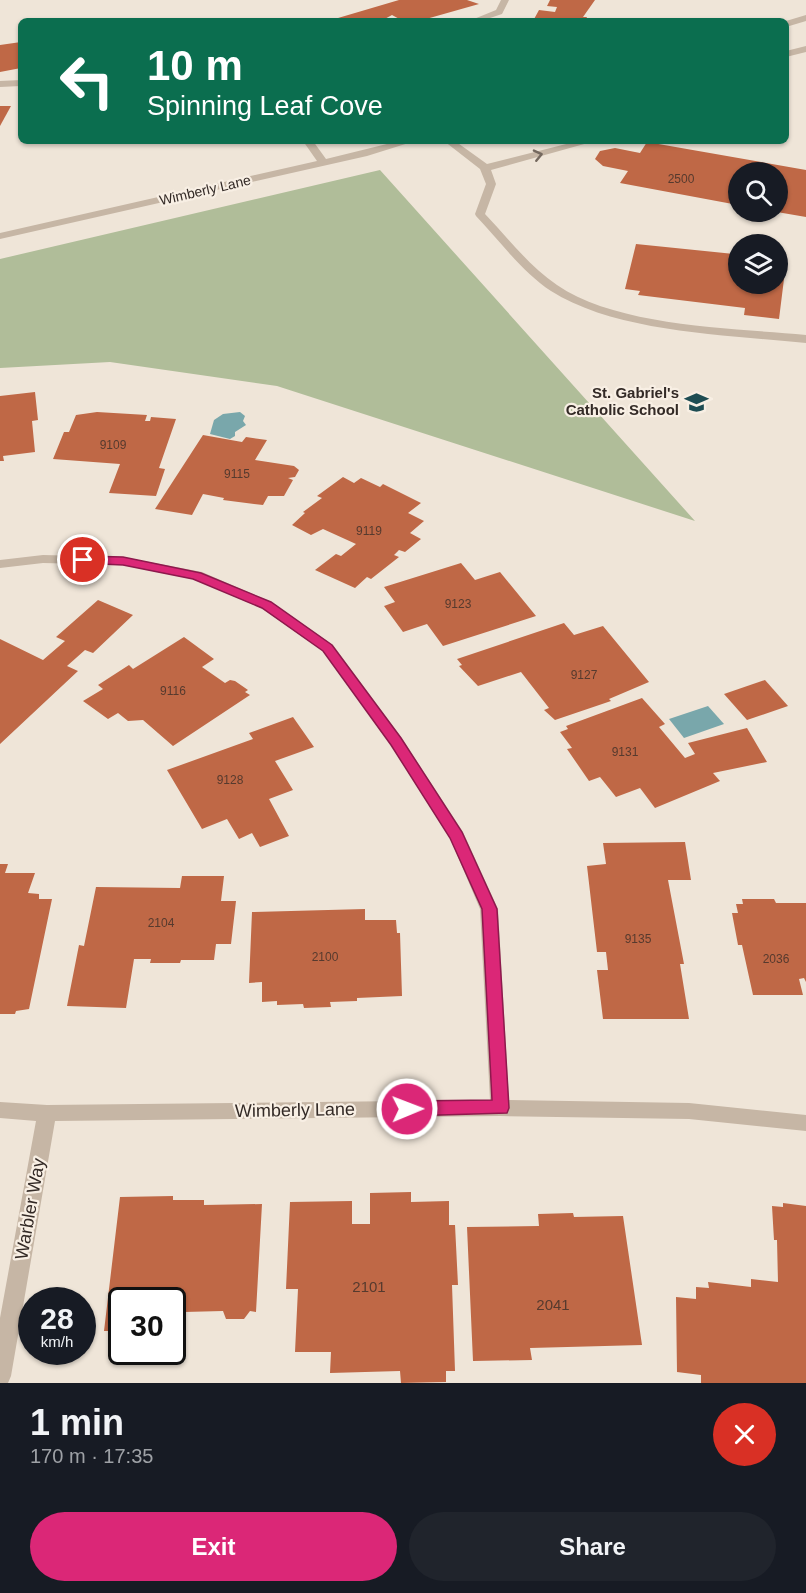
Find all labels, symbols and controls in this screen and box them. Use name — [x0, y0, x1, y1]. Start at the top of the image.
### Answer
icon: left — [48, 42, 126, 120]
text: 10 m — [147, 42, 243, 89]
text: Spinning Leaf Cove — [147, 91, 383, 121]
one-way arrow — [532, 150, 542, 163]
map controls — [728, 162, 788, 294]
button: search — [728, 162, 788, 222]
street label: Wimberly Lane — [158, 172, 252, 208]
house number: 2500 — [668, 172, 695, 186]
button: layers — [728, 234, 788, 294]
place label: St. Gabriel's Catholic School — [566, 384, 679, 418]
school or university icon: St. Gabriel's Catholic School — [684, 389, 710, 415]
house number: 9109 — [100, 438, 127, 452]
house number: 9115 — [224, 467, 250, 481]
house number: 9119 — [356, 524, 382, 538]
pin — [57, 534, 108, 585]
icon: arrive — [66, 543, 99, 576]
house number: 9123 — [445, 597, 472, 611]
house number: 9127 — [571, 668, 598, 682]
house number: 9116 — [160, 684, 186, 698]
house number: 9131 — [612, 745, 639, 759]
house number: 9128 — [217, 773, 244, 787]
house number: 2104 — [148, 916, 175, 930]
house number: 9135 — [625, 932, 652, 946]
house number: 2100 — [312, 950, 339, 964]
house number: 2036 — [763, 952, 790, 966]
position arrow — [375, 1077, 439, 1141]
street label: Wimberly Lane — [235, 1099, 355, 1121]
street label: Warbler Way — [11, 1157, 49, 1261]
house number: 2101 — [352, 1278, 386, 1295]
speed limit sign: 30 — [108, 1287, 186, 1365]
house number: 2041 — [536, 1296, 570, 1313]
text: 28 — [40, 1302, 74, 1335]
text: km/h — [41, 1333, 73, 1350]
text: 1 min — [30, 1402, 124, 1443]
button: close — [713, 1403, 776, 1466]
text: 170 m · 17:35 — [30, 1445, 153, 1467]
button: Exit — [30, 1512, 397, 1581]
button: Share — [409, 1512, 776, 1581]

